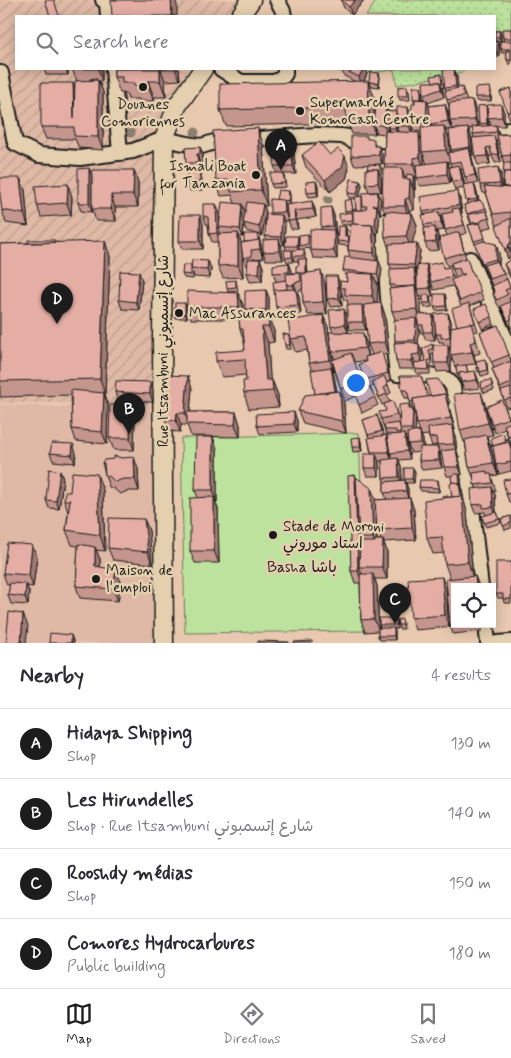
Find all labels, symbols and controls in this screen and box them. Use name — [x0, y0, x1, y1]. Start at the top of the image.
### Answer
search box — [15, 15, 496, 70]
icon: search — [33, 29, 61, 57]
text: Search here — [73, 30, 169, 55]
marker: Douanes Comoriennes — [137, 81, 149, 93]
place label: Supermarché KomoCash Centre — [310, 93, 429, 130]
place label: Douanes Comoriennes — [101, 95, 185, 132]
marker: Supermarché KomoCash Centre — [294, 105, 306, 117]
pin: A — [265, 129, 297, 170]
place label: Ismali Boat for Tanzania — [160, 157, 246, 196]
marker: Ismali Boat for Tanzania — [250, 169, 262, 181]
street label: Rue Itsambuni شارع إتسمبوني — [154, 255, 176, 447]
pin: D — [41, 283, 73, 324]
place label: Mac Assurances — [189, 304, 297, 324]
marker: Mac Assurances — [173, 307, 185, 319]
your location — [343, 370, 369, 396]
pin: B — [113, 393, 145, 434]
place label: Stade de Moroni استاد موروني — [283, 517, 384, 556]
marker: Stade de Moroni استاد موروني — [267, 529, 279, 541]
district label: Basha باشا — [267, 557, 337, 578]
place label: Maison de l'emploi — [106, 561, 173, 598]
marker: Maison de l'emploi — [90, 573, 102, 585]
pin: C — [379, 583, 411, 624]
map controls — [451, 583, 496, 628]
button: locate — [451, 583, 496, 628]
text: Nearby — [20, 662, 84, 690]
text: 4 results — [431, 665, 491, 686]
text: Hidaya Shipping — [67, 721, 192, 746]
text: A — [31, 733, 41, 754]
text: 130 m — [450, 733, 491, 754]
text: Shop — [67, 746, 96, 767]
text: Les Hirundelles — [67, 788, 193, 813]
text: B — [31, 803, 41, 824]
text: 140 m — [447, 803, 491, 824]
text: Shop · Rue Itsambuni شارع إتسمبوني — [67, 816, 313, 837]
text: Rooshdy médias — [67, 861, 193, 886]
text: C — [30, 873, 42, 894]
text: 150 m — [449, 873, 491, 894]
text: Shop — [67, 886, 96, 907]
text: Comores Hydrocarbures — [67, 931, 255, 956]
text: D — [30, 943, 42, 964]
text: 180 m — [448, 943, 491, 964]
text: Public building — [67, 956, 166, 977]
tab: Map — [65, 1000, 93, 1048]
tab: Directions — [223, 1000, 281, 1048]
tab: Saved — [411, 1000, 446, 1048]

